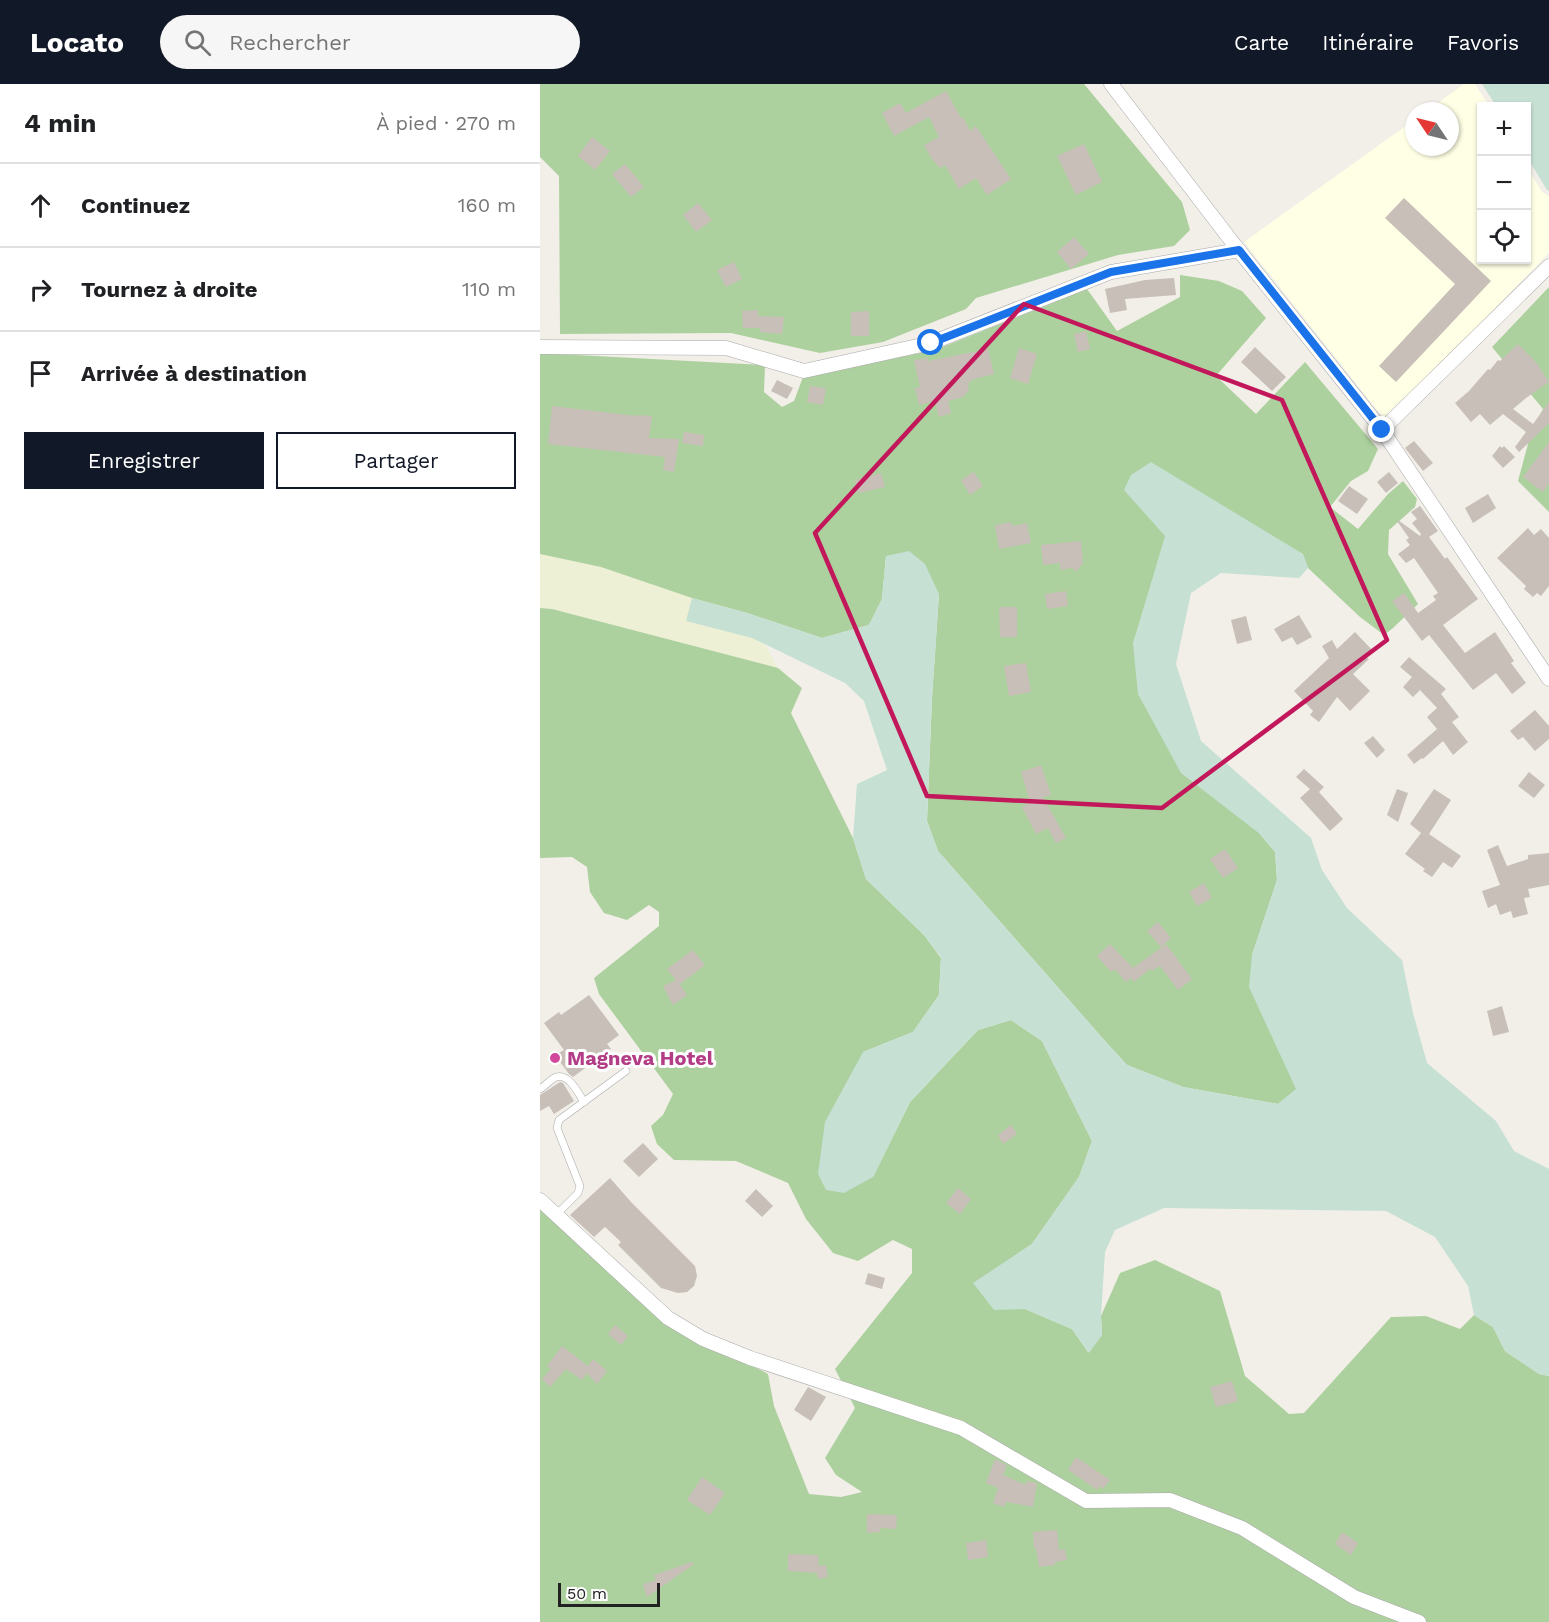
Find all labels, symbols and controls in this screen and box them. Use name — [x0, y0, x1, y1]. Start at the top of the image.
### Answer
search box — [160, 15, 580, 69]
text: Locato — [30, 26, 124, 59]
icon: search — [181, 26, 214, 59]
text: Rechercher — [229, 30, 351, 55]
text: Carte — [1234, 30, 1289, 55]
text: Itinéraire — [1322, 30, 1414, 55]
text: Favoris — [1447, 30, 1519, 55]
north arrow — [1405, 102, 1459, 156]
map controls — [1477, 102, 1531, 264]
button: + — [1477, 102, 1531, 156]
text: 4 min — [24, 108, 96, 138]
text: À pied · 270 m — [376, 111, 516, 135]
button: − — [1477, 156, 1531, 210]
icon: ahead — [24, 189, 57, 222]
text: Continuez — [81, 193, 190, 218]
text: 160 m — [458, 193, 516, 217]
button: locate — [1477, 210, 1531, 264]
icon: right — [24, 273, 57, 306]
text: Tournez à droite — [81, 277, 258, 302]
text: 110 m — [462, 277, 516, 301]
route start — [917, 329, 943, 355]
icon: arrive — [24, 357, 57, 390]
text: Arrivée à destination — [81, 361, 307, 386]
route end — [1368, 416, 1394, 442]
button: Enregistrer — [24, 432, 264, 489]
button: Partager — [276, 432, 516, 489]
place label: Magneva Hotel — [567, 1046, 714, 1070]
marker: Magneva Hotel — [548, 1051, 562, 1065]
scale bar — [558, 1580, 660, 1608]
text: 50 m — [567, 1584, 607, 1603]

